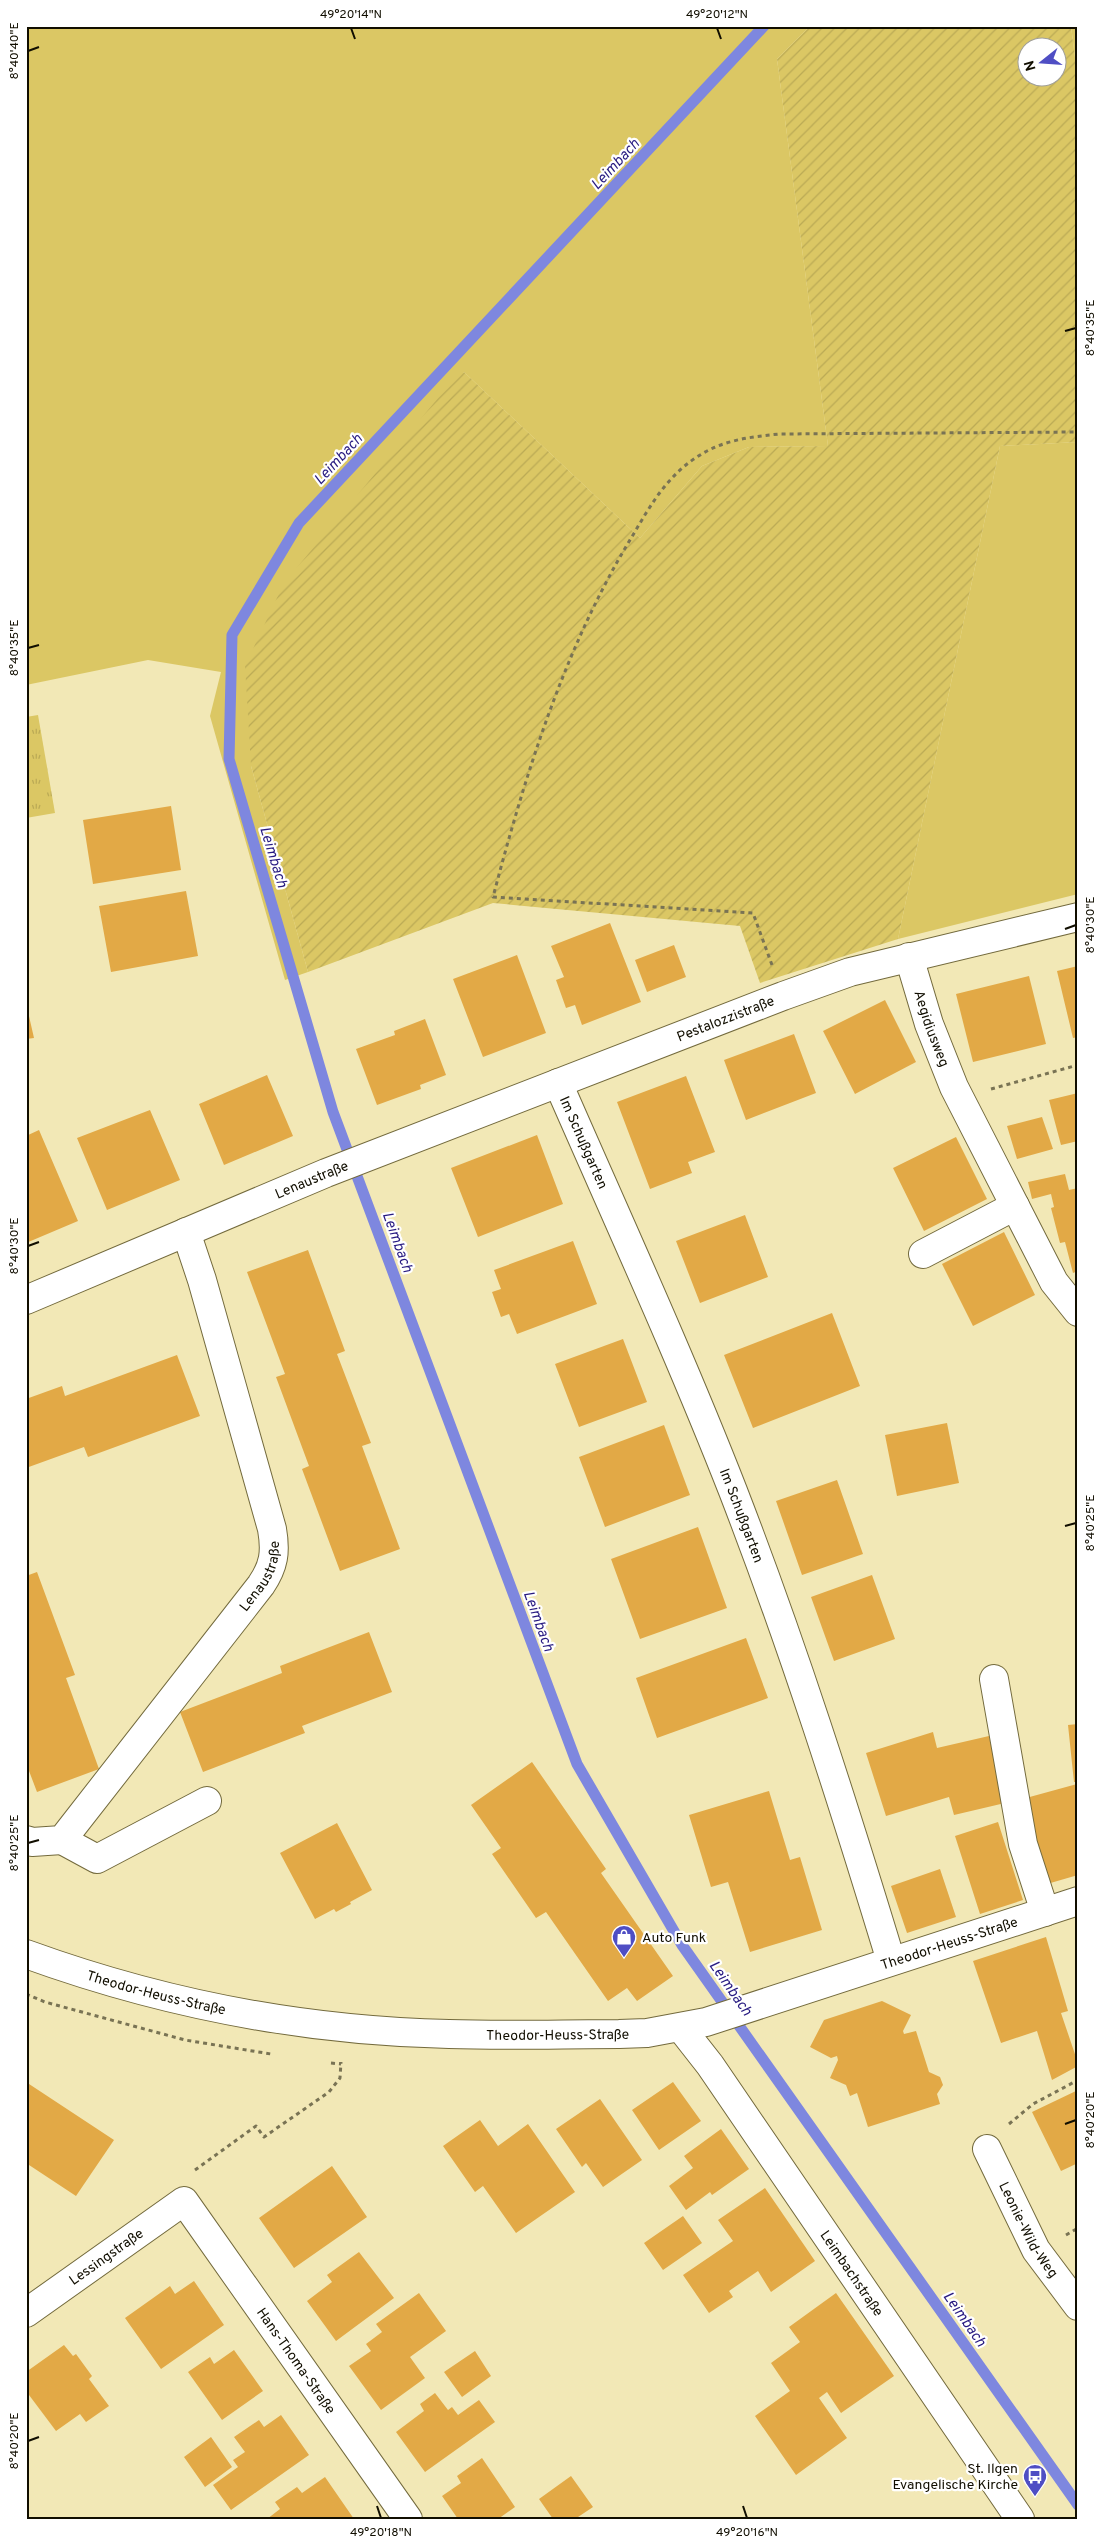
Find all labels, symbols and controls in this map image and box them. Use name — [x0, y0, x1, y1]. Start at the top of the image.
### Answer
text: 49°20'14"N — [320, 7, 382, 23]
text: 49°20'12"N — [686, 7, 748, 23]
text: 8°40'40"E — [7, 22, 23, 80]
north arrow — [1016, 38, 1066, 88]
text: N — [1021, 58, 1041, 73]
water label: Leimbach — [588, 135, 645, 195]
text: 8°40'35"E — [1083, 300, 1099, 356]
water label: Leimbach — [311, 430, 368, 490]
text: 8°40'35"E — [7, 620, 23, 676]
water label: Leimbach — [254, 824, 291, 890]
text: 8°40'30"E — [1083, 897, 1099, 953]
street label: Aegidiusweg — [909, 989, 952, 1070]
street label: Pestalozzistraße — [675, 993, 777, 1046]
street label: Im Schußgarten — [555, 1094, 611, 1192]
street label: Lenaustraße — [273, 1158, 351, 1204]
water label: Leimbach — [377, 1210, 416, 1275]
text: 8°40'30"E — [7, 1218, 23, 1274]
street label: Im Schußgarten — [715, 1466, 766, 1565]
text: 8°40'25"E — [1083, 1495, 1099, 1551]
street label: Lenaustraße — [237, 1540, 284, 1615]
water label: Leimbach — [518, 1589, 557, 1654]
text: 8°40'25"E — [7, 1815, 23, 1871]
street label: Theodor-Heuss-Straße — [879, 1914, 1020, 1975]
shop icon: Auto Funk — [611, 1924, 637, 1958]
place label: Auto Funk — [642, 1930, 706, 1947]
water label: Leimbach — [704, 1958, 756, 2020]
street label: Theodor-Heuss-Straße — [84, 1968, 227, 2019]
street label: Theodor-Heuss-Straße — [486, 2027, 629, 2045]
text: 8°40'20"E — [1083, 2091, 1099, 2149]
street label: Leonie-Wild-Weg — [994, 2180, 1061, 2282]
street label: Lessingstraße — [66, 2225, 147, 2290]
street label: Leimbachstraße — [816, 2228, 886, 2320]
water label: Leimbach — [938, 2289, 990, 2351]
street label: Hans-Thoma-Straße — [252, 2305, 338, 2418]
text: 8°40'20"E — [7, 2412, 23, 2470]
place label: St. Ilgen Evangelische Kirche — [892, 2461, 1018, 2494]
bus stop icon: St. Ilgen Evangelische Kirche — [1022, 2463, 1048, 2497]
text: 49°20'18"N — [350, 2525, 412, 2541]
text: 49°20'16"N — [716, 2525, 778, 2541]

